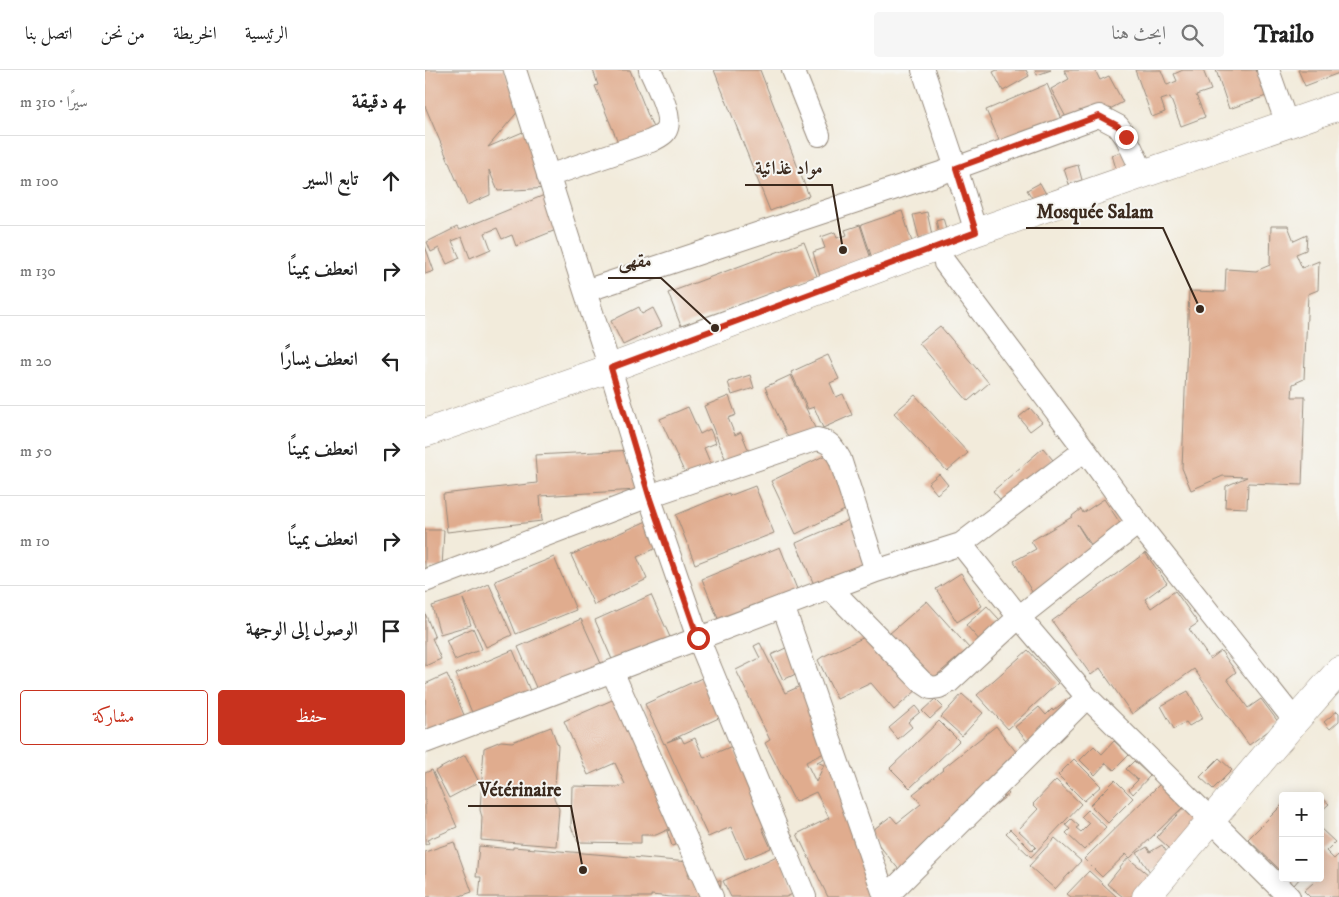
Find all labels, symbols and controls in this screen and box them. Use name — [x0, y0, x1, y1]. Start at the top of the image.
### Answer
search box — [874, 12, 1224, 57]
text: Trailo — [1254, 20, 1314, 50]
icon: search — [1178, 21, 1206, 49]
text: ابحث هنا — [1111, 22, 1166, 45]
text: اتصل بنا — [25, 23, 72, 45]
text: من نحن — [100, 23, 145, 45]
text: الخريطة — [173, 23, 217, 45]
text: الرئيسية — [245, 23, 288, 45]
text: 4 دقيقة — [352, 89, 405, 115]
text: سيرًا · 310 m — [20, 92, 88, 112]
route end — [1115, 126, 1138, 149]
callout: مواد غذائية — [745, 151, 832, 185]
text: مواد غذائية — [755, 157, 823, 180]
icon: ahead — [377, 167, 405, 195]
text: تابع السير — [304, 168, 358, 191]
text: 100 m — [20, 171, 59, 191]
callout: Mosquée Salam — [1026, 194, 1163, 228]
text: Mosquée Salam — [1036, 201, 1154, 225]
callout: مقهى — [608, 244, 661, 278]
text: مقهى — [618, 250, 652, 274]
icon: right — [377, 257, 405, 285]
text: انعطف يمينًا — [288, 258, 358, 281]
text: 130 m — [20, 261, 56, 281]
icon: left — [377, 347, 405, 375]
text: انعطف يسارًا — [280, 348, 358, 371]
text: 20 m — [20, 351, 52, 371]
icon: right — [377, 437, 405, 465]
text: انعطف يمينًا — [288, 438, 358, 461]
text: 50 m — [20, 441, 52, 461]
icon: right — [377, 527, 405, 555]
text: انعطف يمينًا — [288, 528, 358, 551]
text: 10 m — [20, 531, 50, 551]
icon: arrive — [377, 617, 405, 645]
text: الوصول إلى الوجهة — [246, 618, 358, 641]
route start — [687, 627, 710, 650]
button: مشاركة — [20, 690, 208, 745]
button: حفظ — [218, 690, 405, 745]
callout: Vétérinaire — [468, 772, 571, 806]
text: Vétérinaire — [478, 779, 561, 802]
map controls — [1279, 792, 1324, 882]
button: + — [1279, 792, 1324, 837]
button: − — [1279, 837, 1324, 882]

